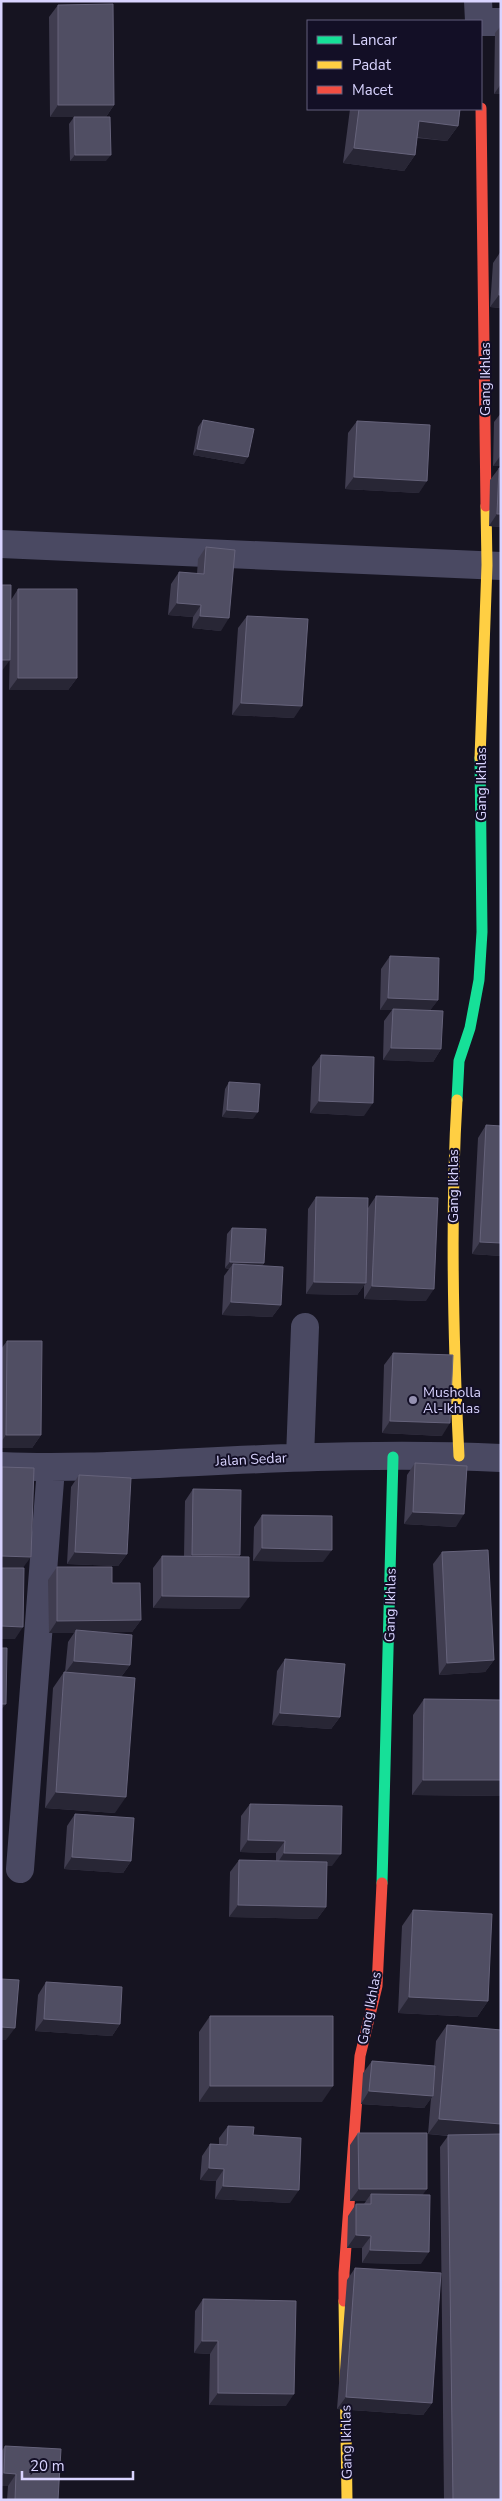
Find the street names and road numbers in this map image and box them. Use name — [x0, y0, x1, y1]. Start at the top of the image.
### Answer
street label: Gang Ikhlas — [476, 342, 495, 416]
street label: Gang Ikhlas — [472, 747, 491, 821]
street label: Gang Ikhlas — [444, 1149, 463, 1223]
street label: Jalan Sedar — [214, 1448, 287, 1471]
street label: Gang Ikhlas — [380, 1567, 401, 1642]
street label: Gang Ikhlas — [353, 1970, 386, 2046]
street label: Gang Ikhlas — [336, 2404, 357, 2479]

